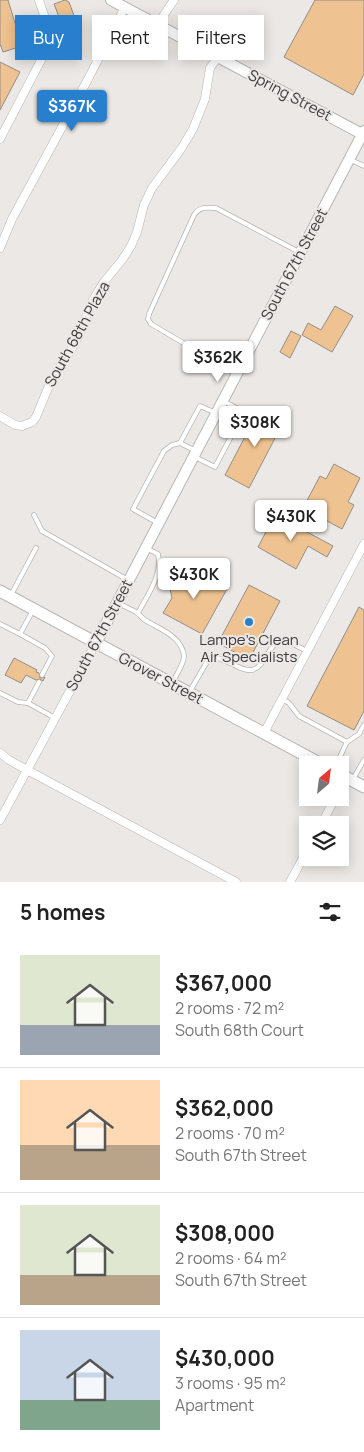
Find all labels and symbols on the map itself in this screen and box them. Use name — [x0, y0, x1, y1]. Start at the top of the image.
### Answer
street label: Spring Street — [245, 64, 335, 126]
pin: $367K — [37, 90, 107, 132]
street label: South 67th Street — [256, 204, 332, 324]
street label: South 68th Plaza — [39, 277, 115, 391]
pin: $362K — [183, 340, 253, 383]
pin: $308K — [220, 406, 290, 448]
pin: $430K — [256, 500, 326, 542]
pin: $430K — [159, 558, 229, 600]
street label: South 67th Street — [61, 575, 137, 695]
marker: Lampe's Clean Air Specialists — [243, 616, 255, 628]
place label: Lampe's Clean Air Specialists — [199, 629, 299, 667]
street label: Grover Street — [115, 647, 207, 709]
north arrow — [299, 756, 349, 806]

